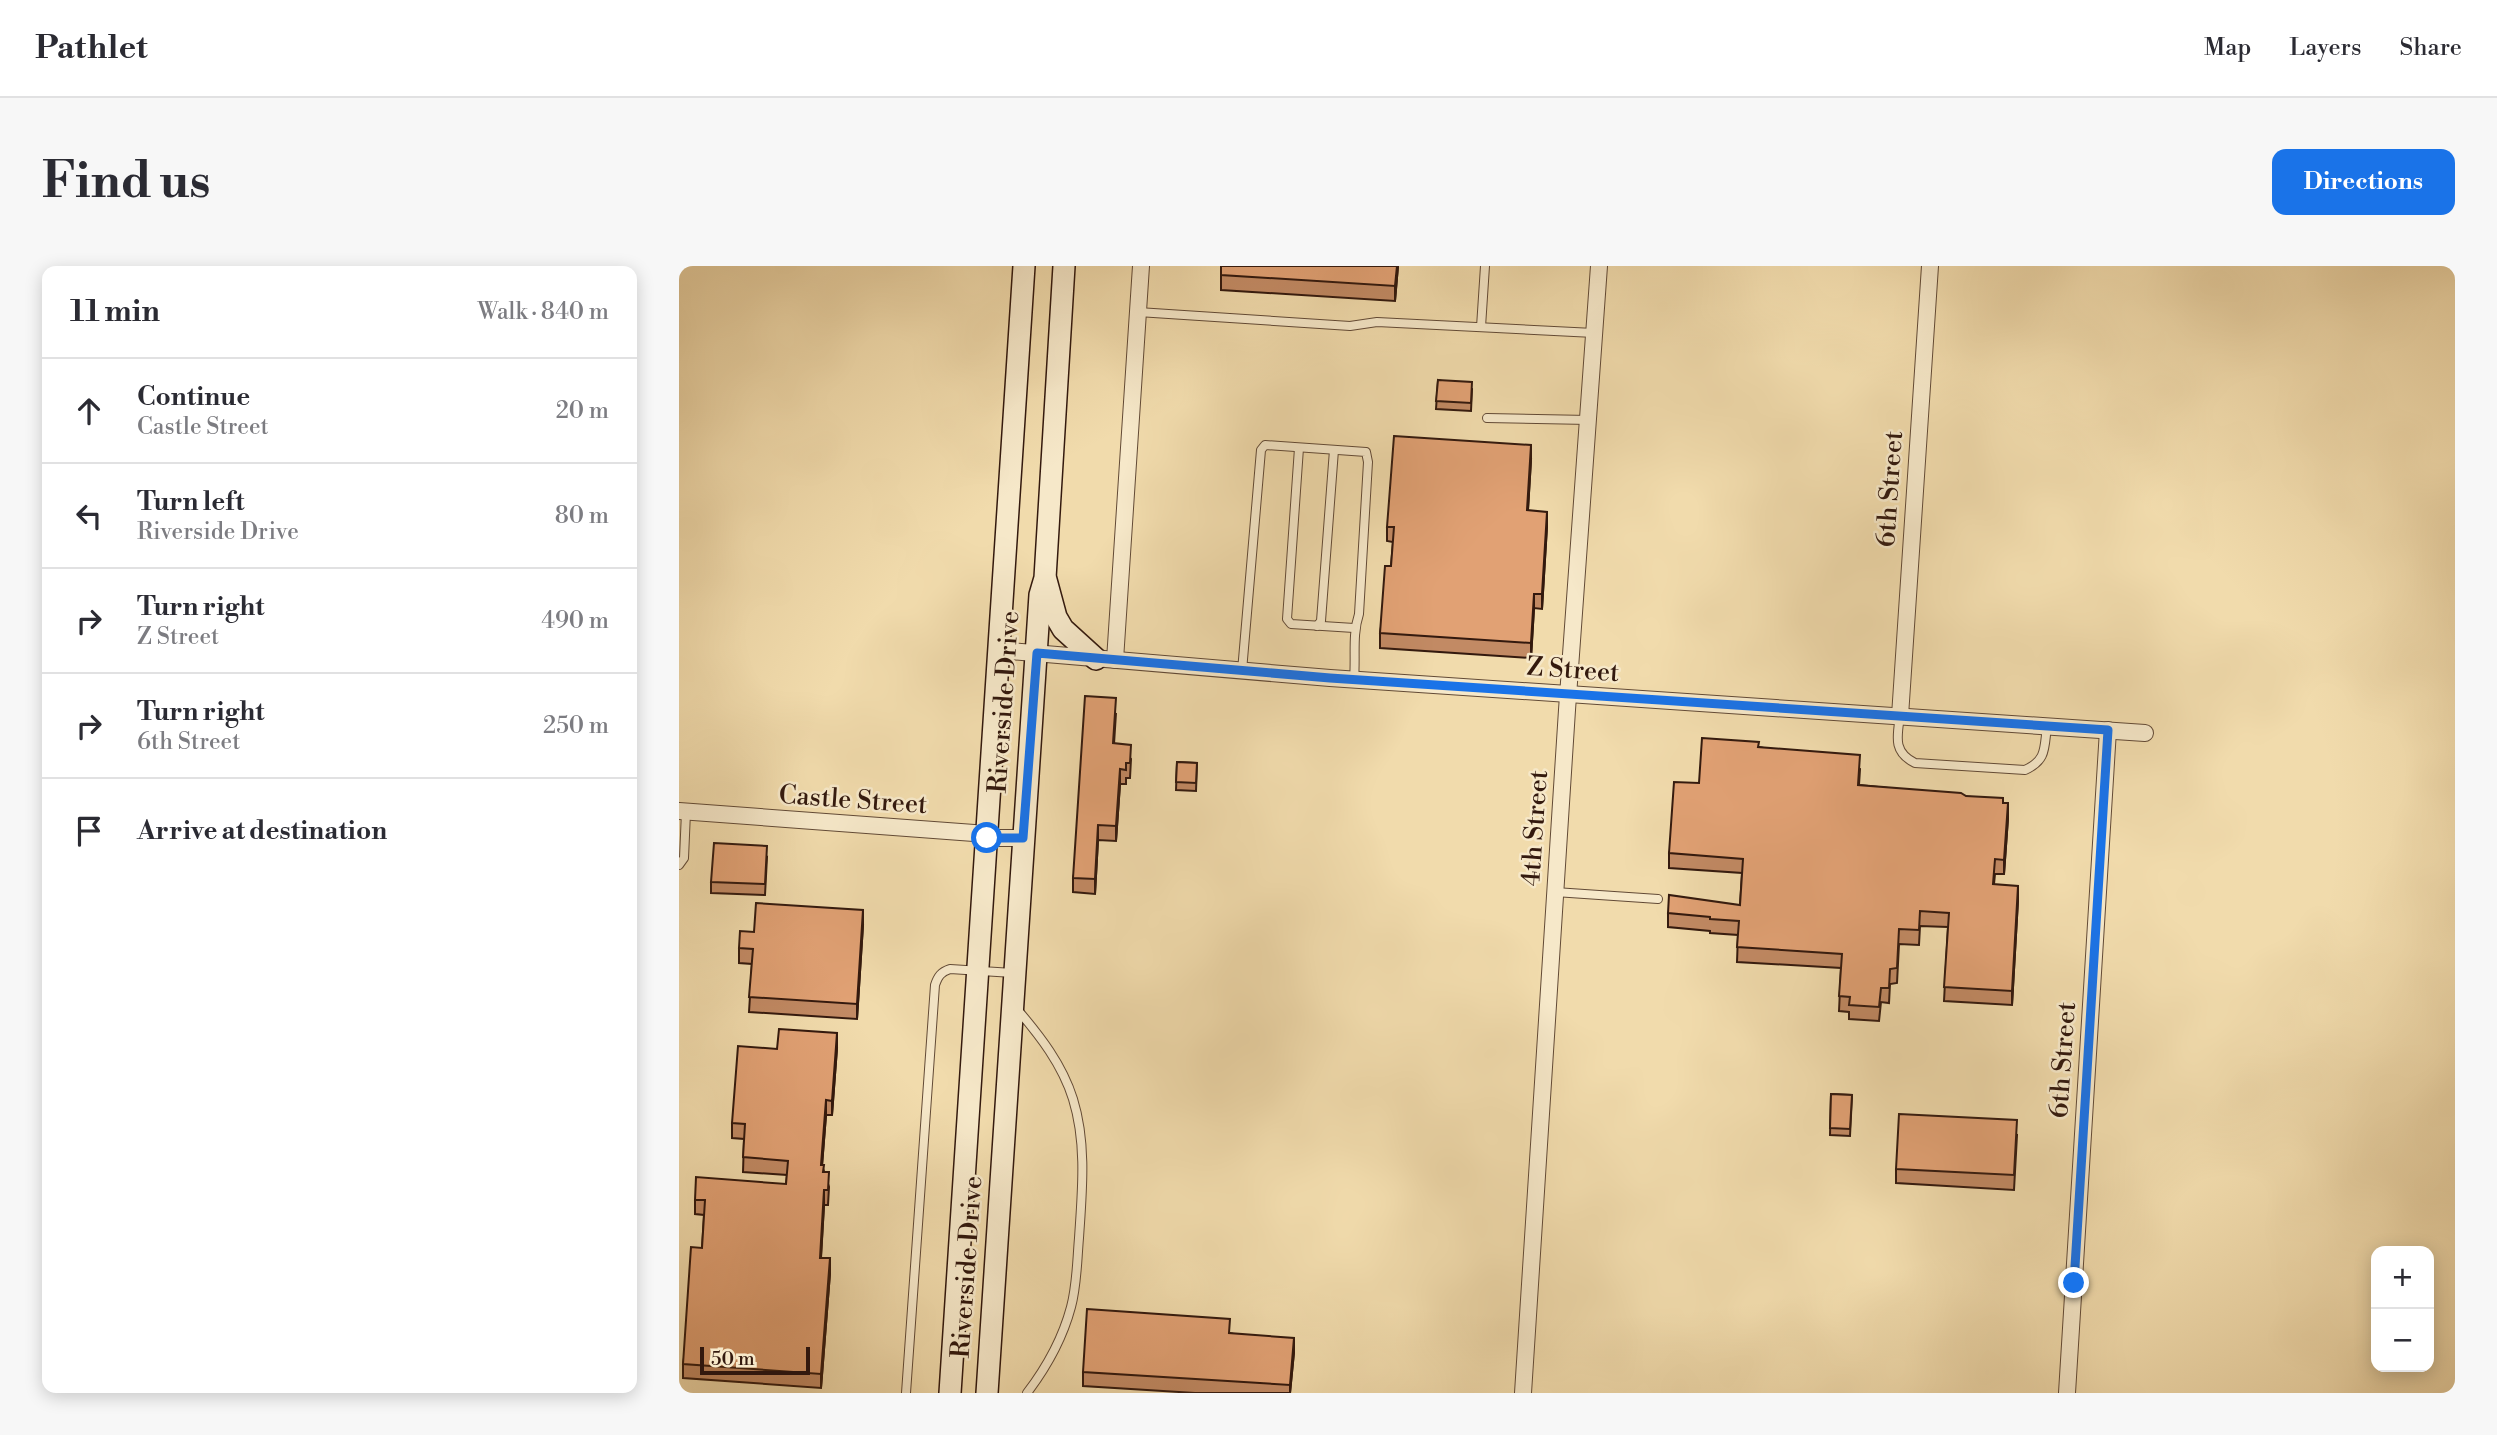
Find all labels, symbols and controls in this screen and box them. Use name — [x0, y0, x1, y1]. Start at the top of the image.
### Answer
text: Pathlet — [35, 28, 148, 69]
text: Map — [2204, 33, 2251, 63]
text: Layers — [2289, 33, 2361, 63]
text: Share — [2399, 33, 2462, 63]
button: Directions — [2272, 149, 2455, 215]
text: Find us — [42, 152, 211, 213]
text: 11 min — [70, 293, 160, 331]
text: Walk · 840 m — [478, 298, 609, 326]
text: Continue — [137, 381, 250, 413]
icon: ahead — [70, 392, 108, 430]
text: 20 m — [556, 397, 609, 425]
text: Castle Street — [137, 413, 269, 441]
street label: 6th Street — [1870, 430, 1910, 548]
text: Turn left — [137, 486, 245, 518]
icon: left — [70, 497, 108, 535]
text: 80 m — [555, 502, 609, 530]
text: Riverside Drive — [137, 518, 299, 546]
text: Turn right — [137, 591, 265, 623]
icon: right — [70, 602, 108, 640]
text: 490 m — [541, 607, 609, 635]
street label: Riverside Drive — [982, 610, 1026, 794]
text: Z Street — [137, 623, 219, 651]
street label: Z Street — [1526, 651, 1620, 689]
text: Turn right — [137, 696, 265, 728]
icon: right — [70, 707, 108, 745]
text: 250 m — [543, 712, 609, 740]
text: 6th Street — [137, 728, 240, 756]
street label: 4th Street — [1515, 769, 1555, 887]
street label: Castle Street — [778, 779, 928, 821]
icon: arrive — [70, 812, 108, 850]
text: Arrive at destination — [137, 815, 387, 847]
route start — [971, 822, 1002, 853]
street label: 6th Street — [2043, 1001, 2083, 1119]
street label: Riverside Drive — [945, 1175, 989, 1359]
map controls — [2371, 1246, 2434, 1372]
button: + — [2371, 1246, 2434, 1309]
route end — [2058, 1267, 2089, 1298]
button: − — [2371, 1309, 2434, 1372]
scale bar — [700, 1344, 810, 1376]
text: 50 m — [711, 1347, 755, 1371]

